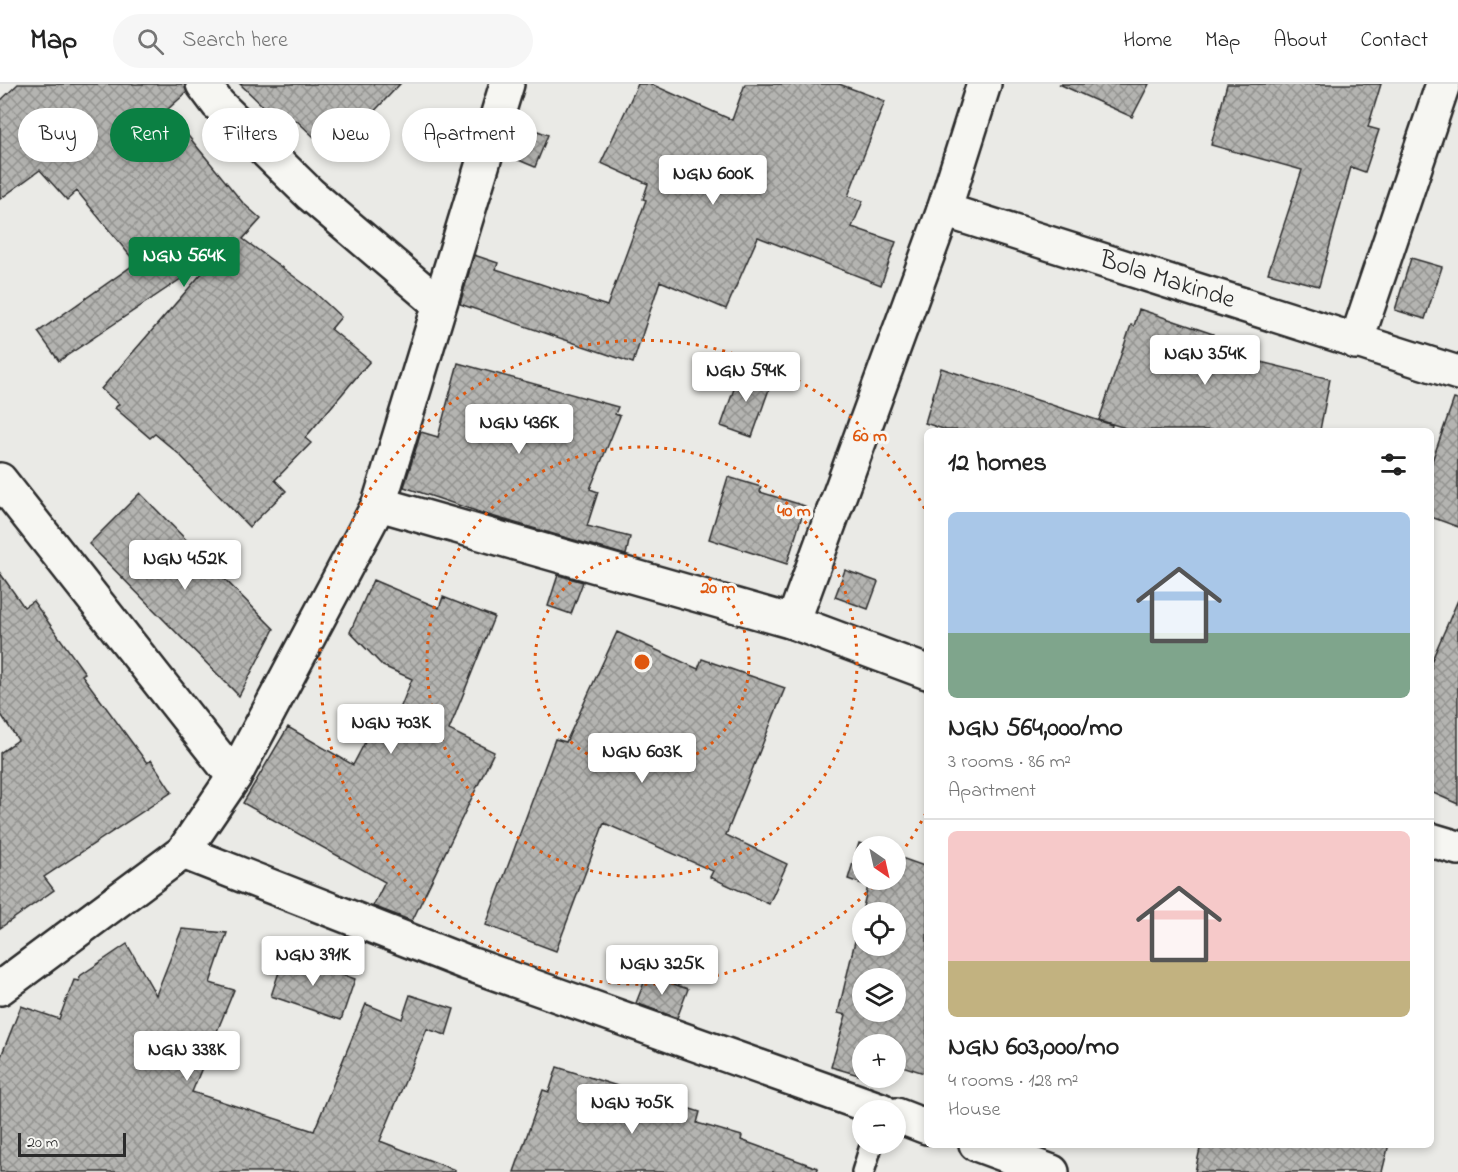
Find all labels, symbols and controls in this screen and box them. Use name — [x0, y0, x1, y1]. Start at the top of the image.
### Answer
search box — [113, 14, 533, 68]
text: Map — [30, 21, 77, 62]
icon: search — [134, 25, 167, 58]
text: Search here — [182, 25, 288, 57]
text: Home — [1123, 26, 1172, 56]
text: Map — [1205, 26, 1240, 56]
text: About — [1273, 26, 1327, 56]
text: Contact — [1360, 26, 1428, 56]
chip: Buy — [18, 108, 98, 162]
chip: Rent — [110, 108, 190, 162]
chip: Filters — [202, 108, 299, 162]
chip: New — [311, 108, 390, 162]
chip: Apartment — [402, 108, 537, 162]
pin: NGN 600K — [651, 155, 775, 206]
text: NGN 600K — [673, 160, 753, 189]
pin: NGN 564K — [122, 237, 246, 288]
street label: Bola Makinde — [1094, 241, 1240, 320]
text: NGN 564K — [143, 242, 225, 271]
pin: NGN 354K — [1143, 335, 1267, 386]
text: NGN 354K — [1164, 340, 1246, 369]
pin: NGN 594K — [684, 352, 808, 403]
text: NGN 594K — [706, 357, 786, 386]
pin: NGN 436K — [457, 404, 581, 455]
text: NGN 436K — [479, 409, 559, 438]
text: 60 m — [853, 424, 887, 450]
text: 12 homes — [948, 445, 1047, 483]
icon: filters — [1377, 448, 1410, 481]
text: 40 m — [777, 499, 811, 525]
pin: NGN 452K — [123, 540, 247, 591]
text: NGN 452K — [143, 545, 227, 574]
icon: home — [1125, 551, 1233, 659]
text: 20 m — [699, 576, 736, 602]
centre of rings — [632, 652, 652, 672]
pin: NGN 703K — [329, 704, 453, 755]
text: NGN 703K — [351, 709, 431, 738]
text: NGN 564,000/mo — [948, 710, 1123, 748]
pin: NGN 603K — [580, 733, 704, 784]
text: NGN 603K — [602, 738, 682, 767]
text: 3 rooms · 86 m² — [948, 748, 1071, 777]
text: Apartment — [948, 777, 1036, 806]
north arrow — [852, 836, 906, 890]
map controls — [852, 836, 906, 1154]
icon: home — [1125, 870, 1233, 978]
button: locate — [852, 902, 906, 956]
pin: NGN 391K — [251, 936, 375, 987]
text: NGN 391K — [276, 941, 350, 970]
pin: NGN 325K — [600, 945, 724, 996]
text: NGN 325K — [620, 950, 704, 979]
button: layers — [852, 968, 906, 1022]
text: NGN 603,000/mo — [948, 1029, 1119, 1067]
pin: NGN 338K — [125, 1031, 249, 1082]
button: + — [852, 1034, 906, 1088]
text: NGN 338K — [148, 1036, 226, 1065]
text: 4 rooms · 128 m² — [948, 1067, 1078, 1096]
pin: NGN 705K — [570, 1084, 694, 1135]
text: NGN 705K — [591, 1089, 673, 1118]
text: House — [948, 1096, 1001, 1125]
button: − — [852, 1100, 906, 1154]
scale bar — [18, 1130, 126, 1158]
text: 20 m — [27, 1131, 58, 1155]

